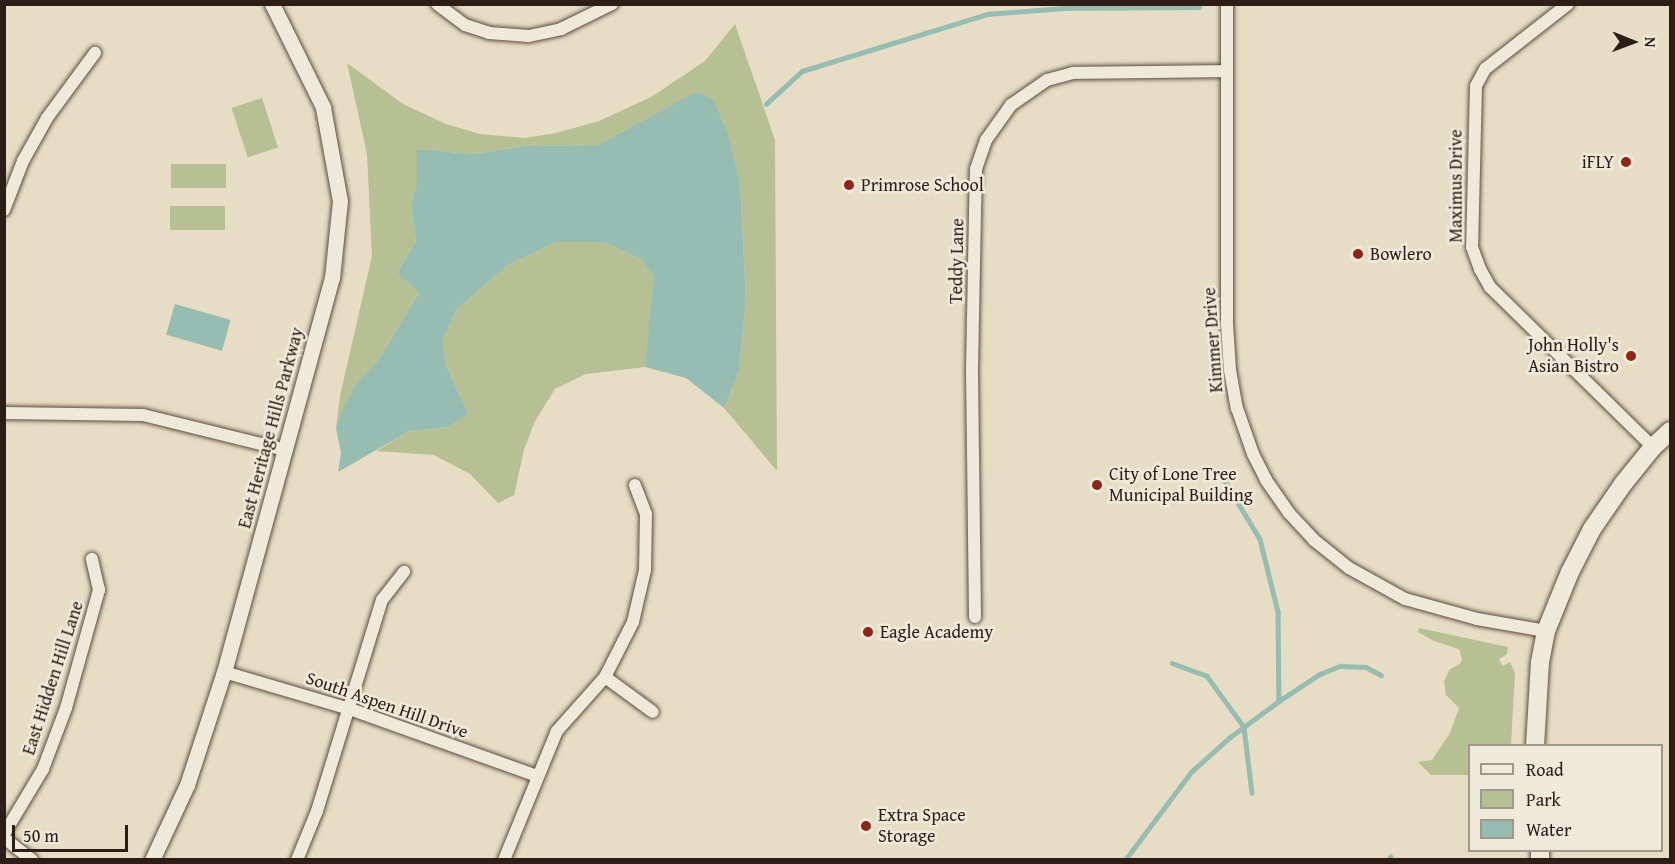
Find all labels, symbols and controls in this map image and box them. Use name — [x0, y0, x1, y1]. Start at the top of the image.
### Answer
north arrow — [1603, 12, 1663, 72]
text: N — [1639, 37, 1663, 48]
street label: Maximus Drive — [1445, 129, 1467, 243]
place label: iFLY — [1582, 151, 1614, 173]
marker: iFLY — [1619, 155, 1633, 169]
place label: Primrose School — [861, 174, 984, 196]
marker: Primrose School — [842, 178, 856, 192]
street label: Teddy Lane — [945, 218, 969, 304]
place label: Bowlero — [1370, 243, 1432, 265]
marker: Bowlero — [1351, 247, 1365, 261]
street label: Kimmer Drive — [1199, 287, 1227, 393]
street label: East Heritage Hills Parkway — [234, 325, 308, 531]
place label: John Holly's Asian Bistro — [1528, 335, 1619, 378]
marker: John Holly's Asian Bistro — [1624, 349, 1638, 363]
place label: City of Lone Tree Municipal Building — [1109, 464, 1253, 506]
marker: City of Lone Tree Municipal Building — [1090, 478, 1104, 492]
street label: East Hidden Hill Lane — [18, 598, 88, 758]
place label: Eagle Academy — [880, 621, 993, 643]
marker: Eagle Academy — [861, 625, 875, 639]
street label: South Aspen Hill Drive — [303, 667, 471, 743]
legend — [1468, 744, 1663, 852]
text: Road — [1526, 756, 1564, 783]
text: Park — [1526, 786, 1561, 813]
place label: Extra Space Storage — [878, 805, 966, 848]
scale bar — [15, 813, 130, 851]
text: Water — [1526, 816, 1571, 843]
marker: Extra Space Storage — [859, 819, 873, 833]
text: 50 m — [23, 822, 59, 849]

